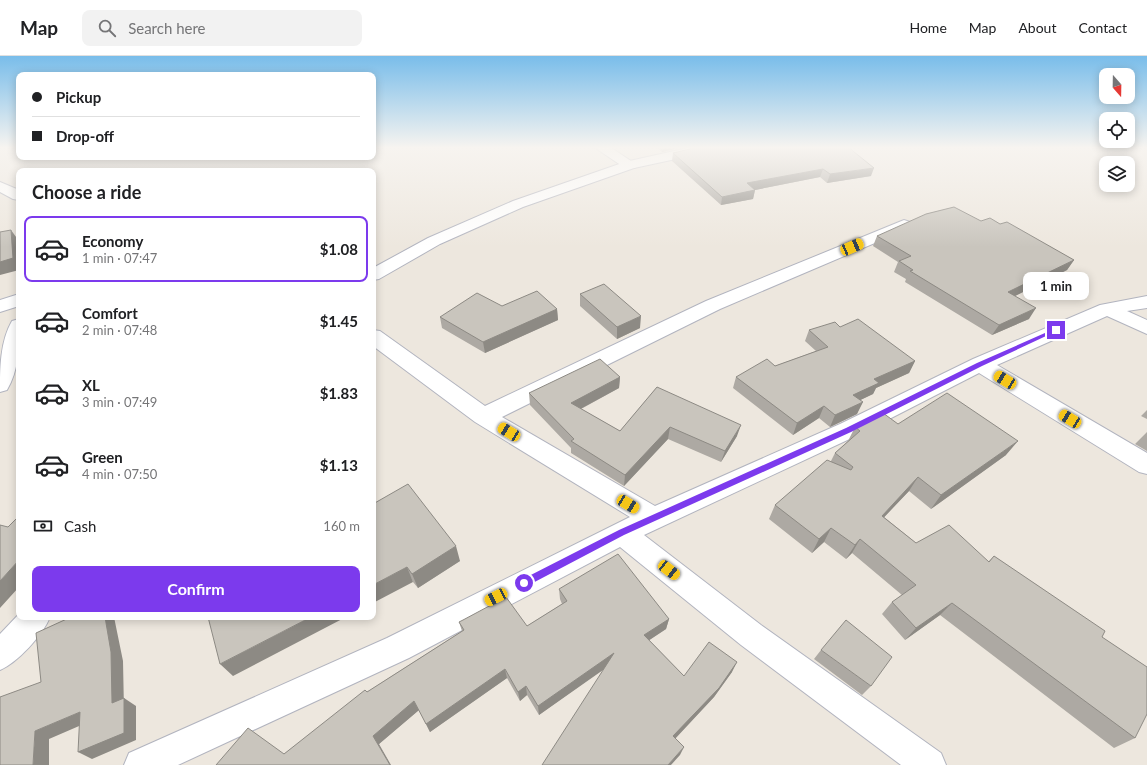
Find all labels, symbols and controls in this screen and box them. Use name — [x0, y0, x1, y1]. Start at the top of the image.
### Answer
search box — [82, 10, 362, 46]
text: Map — [20, 16, 58, 39]
icon: search — [96, 17, 118, 39]
text: Search here — [128, 19, 206, 37]
text: Home — [909, 19, 947, 36]
text: Map — [969, 19, 996, 36]
text: About — [1018, 19, 1056, 36]
text: Contact — [1078, 19, 1127, 36]
north arrow — [1099, 68, 1135, 104]
map controls — [1099, 68, 1135, 192]
text: Pickup — [56, 88, 101, 106]
button: locate — [1099, 112, 1135, 148]
text: Drop-off — [56, 127, 114, 145]
button: layers — [1099, 156, 1135, 192]
text: Choose a ride — [32, 181, 141, 203]
icon: car — [34, 231, 70, 267]
text: Economy — [82, 232, 143, 250]
car — [839, 237, 865, 257]
text: $1.08 — [320, 240, 358, 258]
text: 1 min · 07:47 — [82, 250, 157, 266]
callout: 1 min — [1023, 272, 1089, 300]
text: 1 min — [1040, 278, 1072, 294]
icon: car — [34, 303, 70, 339]
text: Comfort — [82, 304, 138, 322]
text: $1.45 — [320, 312, 358, 330]
route end — [1047, 321, 1065, 339]
text: 2 min · 07:48 — [82, 322, 157, 338]
car — [992, 369, 1018, 391]
icon: car — [34, 375, 70, 411]
text: XL — [82, 376, 100, 394]
text: $1.83 — [320, 384, 358, 402]
text: 3 min · 07:49 — [82, 394, 157, 410]
car — [1057, 408, 1083, 430]
car — [496, 421, 522, 443]
icon: car — [34, 447, 70, 483]
text: Green — [82, 448, 123, 466]
text: $1.13 — [320, 456, 358, 474]
text: 4 min · 07:50 — [82, 466, 157, 482]
car — [615, 493, 641, 515]
icon: cash — [32, 515, 54, 537]
text: Cash — [64, 517, 96, 535]
text: 160 m — [323, 518, 360, 534]
car — [656, 558, 682, 582]
button: Confirm — [32, 566, 360, 612]
route start — [515, 574, 533, 592]
car — [483, 586, 509, 608]

